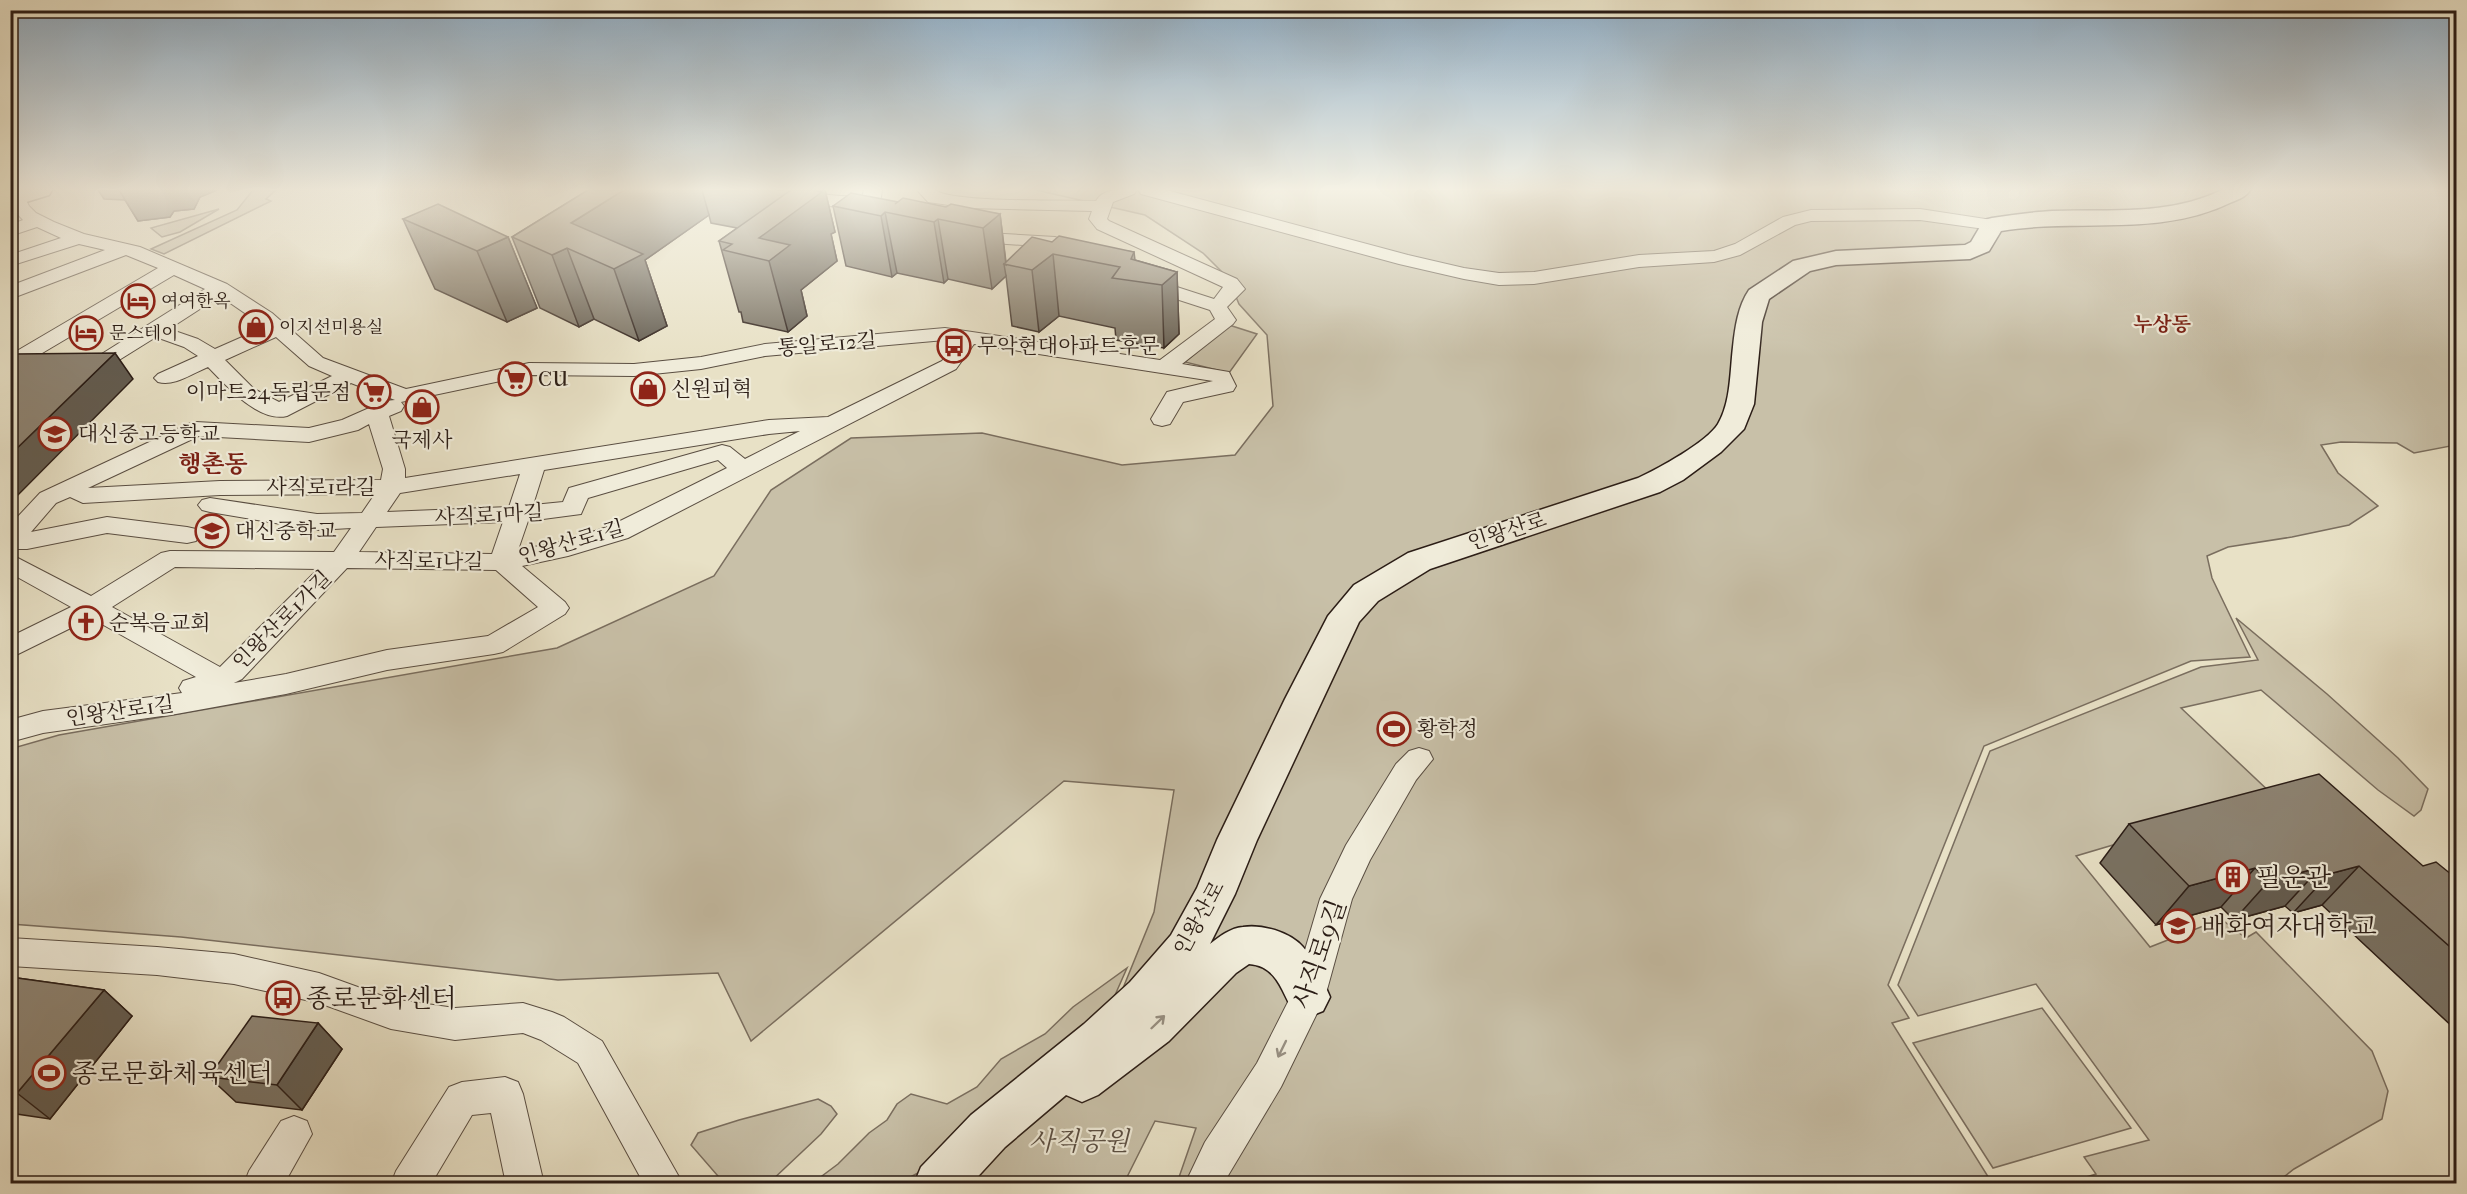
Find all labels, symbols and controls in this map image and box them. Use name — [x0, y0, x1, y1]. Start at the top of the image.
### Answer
hotel icon: 여여한옥 — [120, 283, 156, 319]
place label: 여여한옥 — [161, 291, 231, 312]
shop icon: 이지선미용실 — [238, 309, 274, 345]
district label: 누상동 — [2133, 313, 2192, 336]
hotel icon: 문스테이 — [68, 315, 104, 351]
place label: 이지선미용실 — [279, 317, 383, 338]
place label: 문스테이 — [109, 323, 179, 344]
street label: 통일로12길 — [776, 328, 878, 360]
bus stop icon: 무악현대아파트후문 — [936, 328, 972, 364]
place label: 무악현대아파트후문 — [977, 334, 1160, 358]
supermarket icon: CU — [497, 361, 533, 397]
place label: CU — [538, 367, 569, 391]
shop icon: 신원피혁 — [630, 371, 666, 407]
supermarket icon: 이마트24독립문점 — [356, 374, 392, 410]
place label: 신원피혁 — [671, 377, 752, 401]
place label: 이마트24독립문점 — [186, 380, 351, 404]
shop icon: 국제사 — [404, 389, 440, 425]
school or university icon: 대신중고등학교 — [37, 416, 73, 452]
place label: 대신중고등학교 — [78, 422, 220, 446]
place label: 국제사 — [392, 428, 453, 452]
district label: 행촌동 — [178, 450, 248, 478]
street label: 사직로1라길 — [267, 475, 375, 499]
street label: 사직로1마길 — [434, 500, 544, 530]
street label: 인왕산로 — [1465, 507, 1549, 555]
school or university icon: 대신중학교 — [194, 513, 230, 549]
street label: 인왕산로1길 — [515, 515, 627, 569]
place label: 대신중학교 — [235, 519, 336, 543]
street label: 사직로1나길 — [374, 548, 484, 574]
street label: 인왕산로1가길 — [228, 566, 336, 674]
church icon: 순복음교회 — [68, 605, 104, 641]
place label: 순복음교회 — [109, 611, 210, 635]
street label: 인왕산로1길 — [64, 692, 176, 730]
sports icon: 황학정 — [1376, 711, 1412, 747]
place label: 황학정 — [1417, 717, 1478, 741]
building icon: 필운관 — [2215, 859, 2251, 895]
place label: 필운관 — [2256, 862, 2331, 893]
street label: 인왕산로 — [1169, 877, 1229, 959]
street label: 사직로9길 — [1286, 895, 1353, 1013]
school or university icon: 배화여자대학교 — [2160, 908, 2196, 944]
place label: 배화여자대학교 — [2201, 911, 2377, 942]
bus stop icon: 종로문화센터 — [265, 980, 301, 1016]
place label: 종로문화센터 — [306, 983, 457, 1014]
one-way arrow — [1150, 1015, 1165, 1029]
one-way arrow — [1276, 1040, 1287, 1058]
sports icon: 종로문화체육센터 — [31, 1055, 67, 1091]
place label: 종로문화체육센터 — [72, 1058, 273, 1089]
park label: 사직공원 — [1029, 1126, 1131, 1157]

